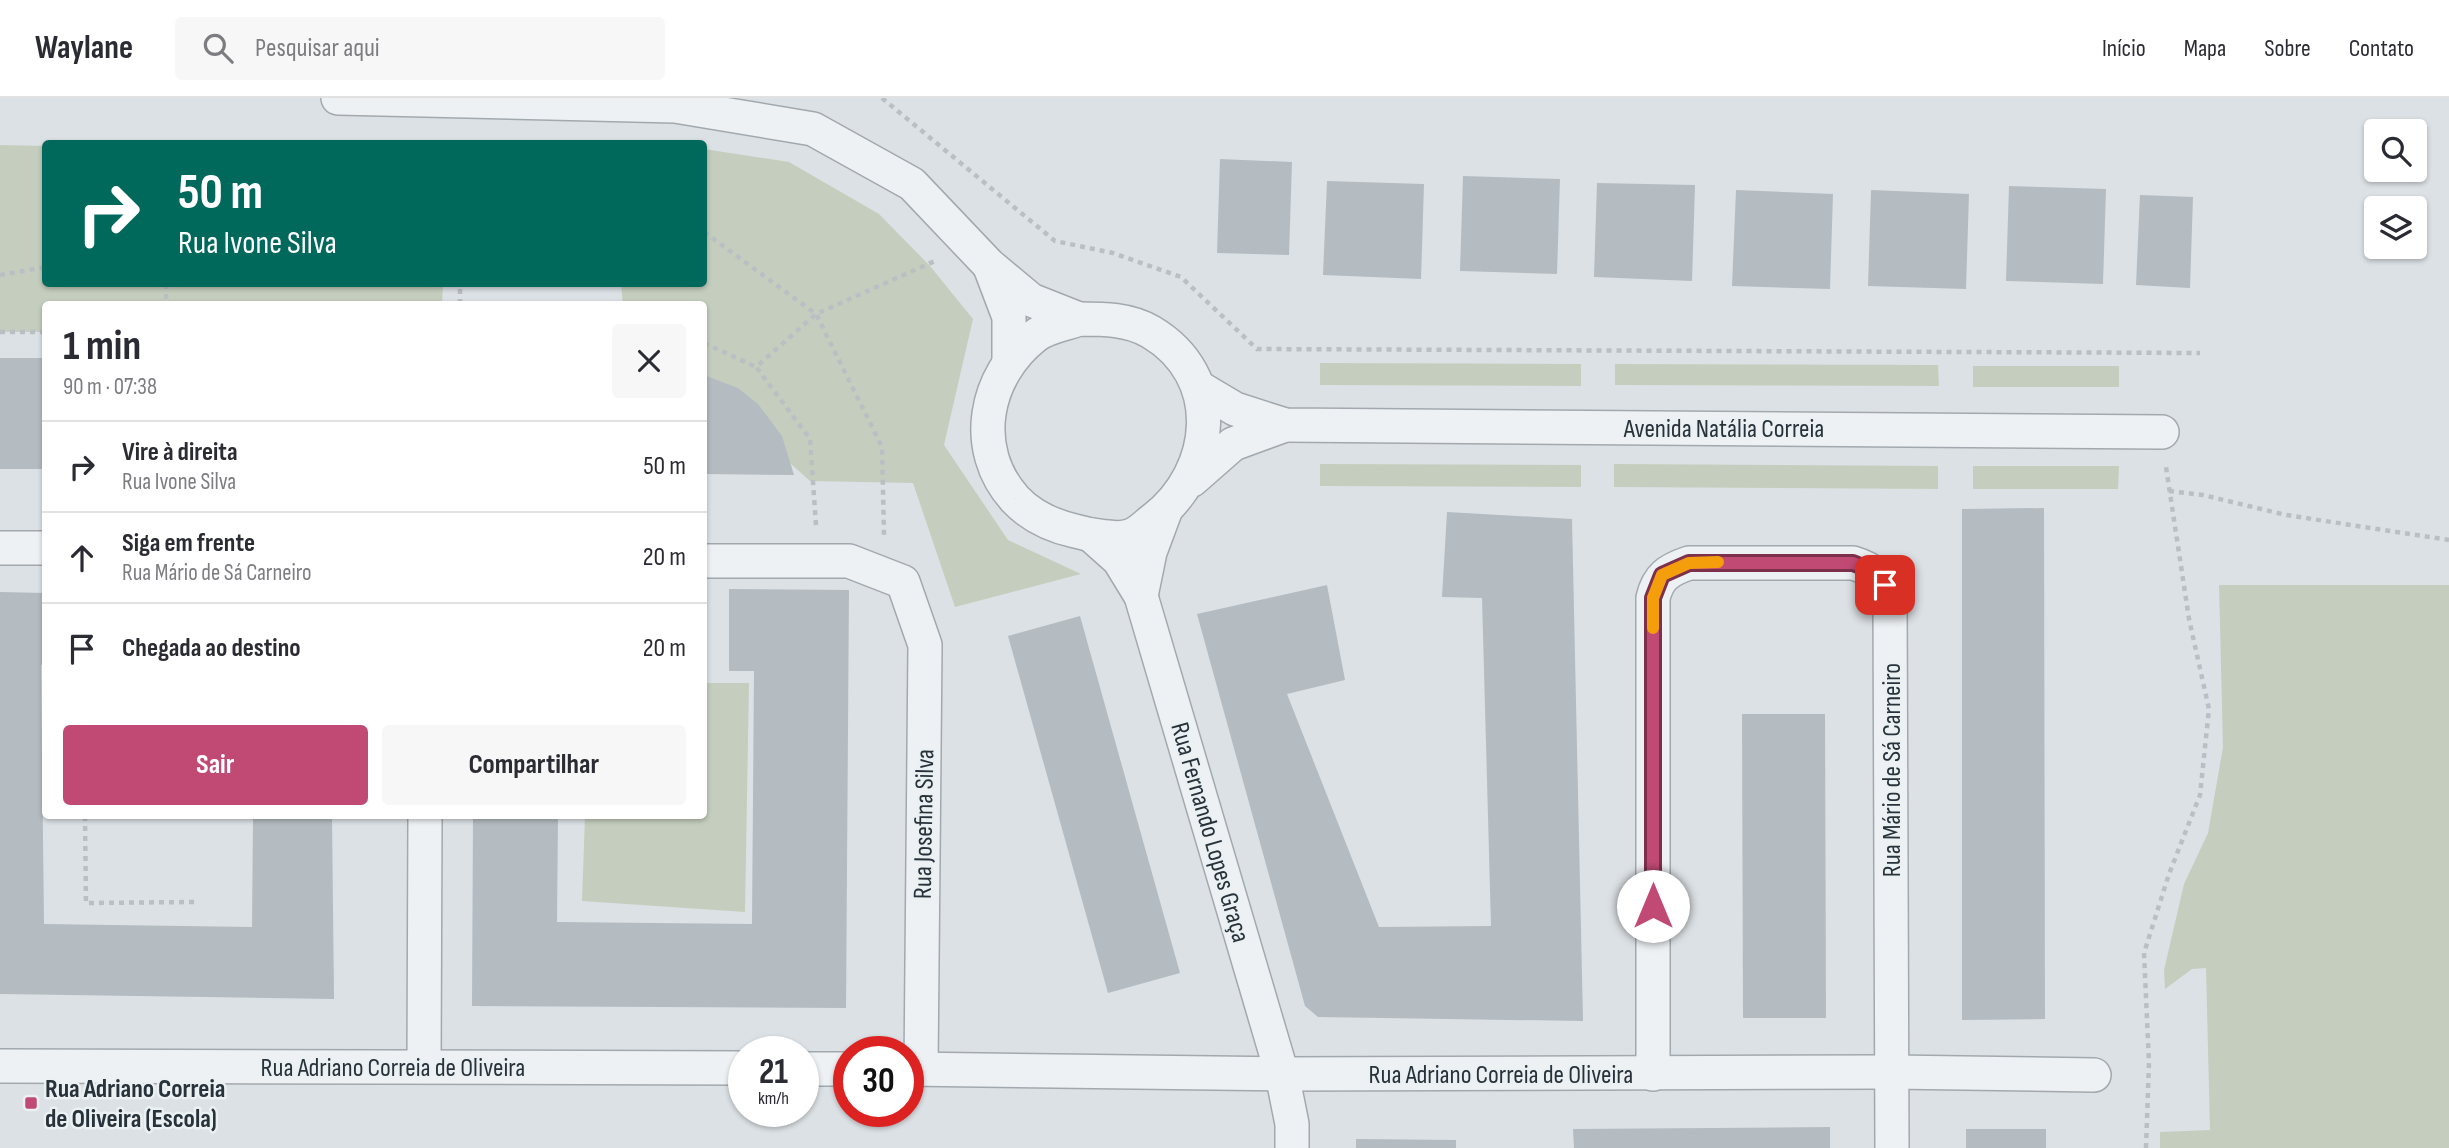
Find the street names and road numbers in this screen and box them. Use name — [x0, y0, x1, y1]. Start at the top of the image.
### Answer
street label: Avenida Natália Correia — [1623, 414, 1824, 445]
street label: Rua Mário de Sá Carneiro — [1877, 663, 1908, 877]
street label: Rua Fernando Lopes Graça — [1163, 719, 1256, 946]
street label: Rua Josefina Silva — [908, 749, 941, 899]
street label: Rua Adriano Correia de Oliveira — [261, 1053, 525, 1084]
street label: Rua Adriano Correia de Oliveira — [1369, 1060, 1633, 1091]

